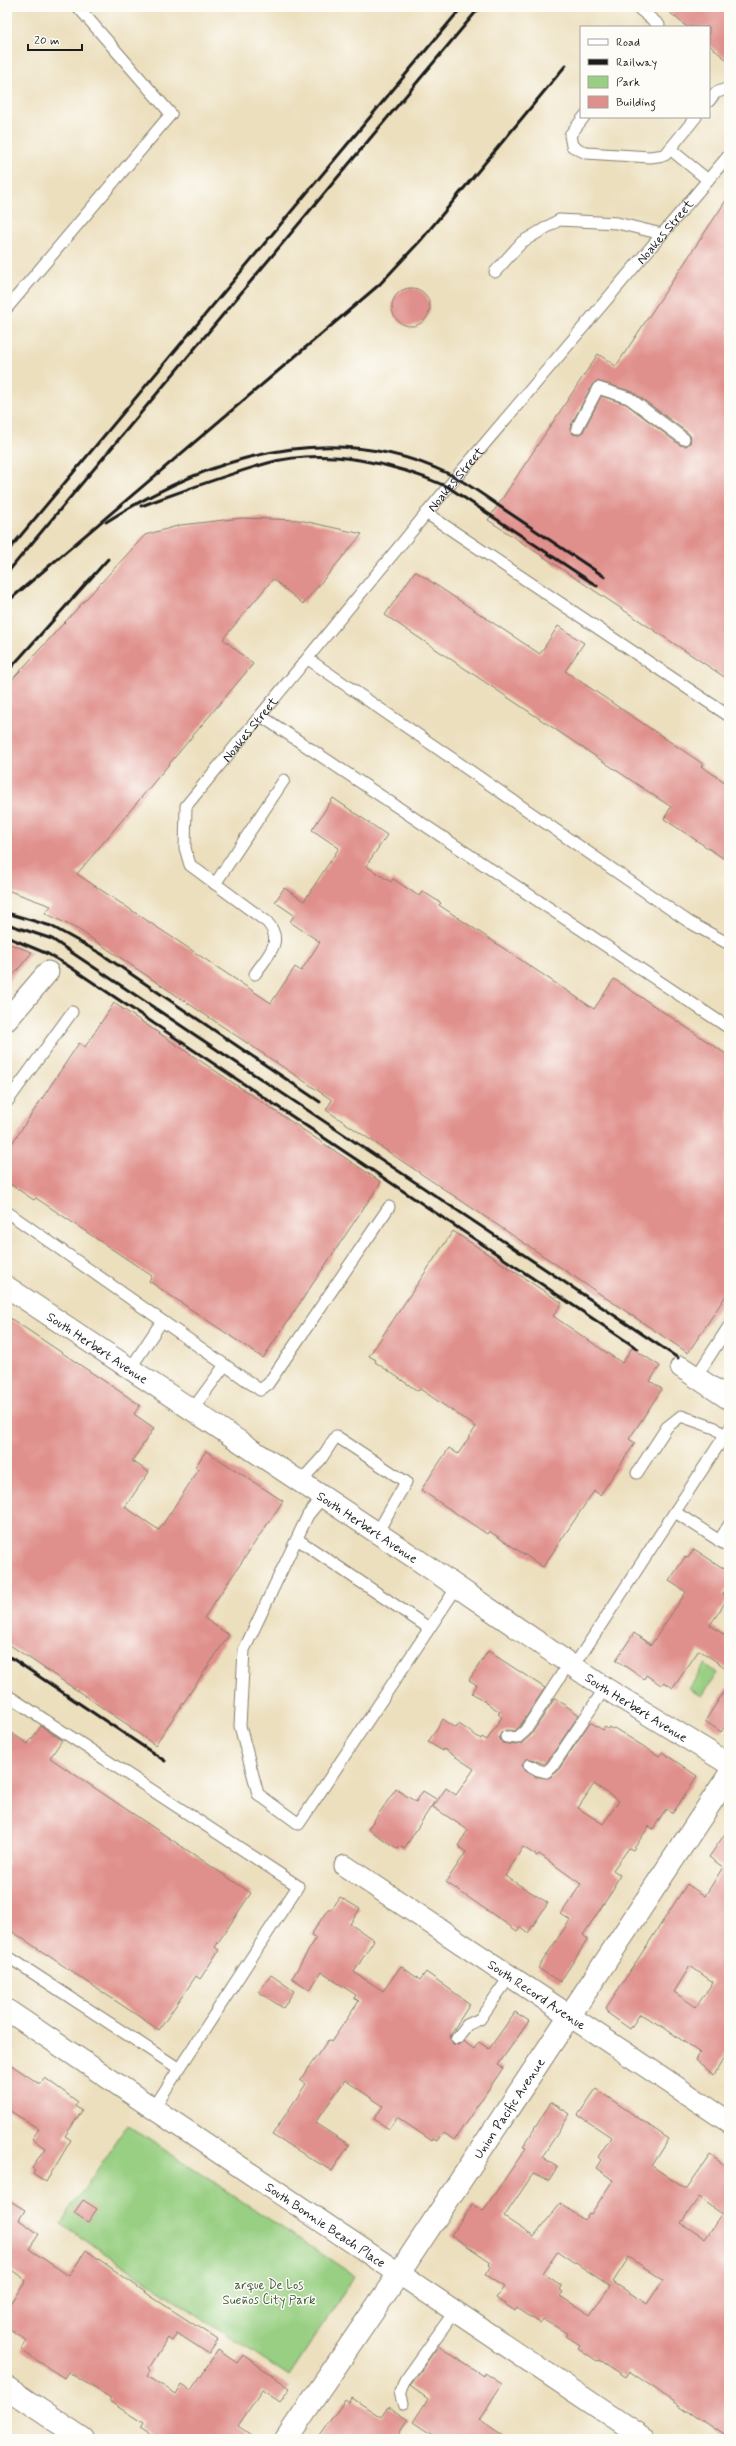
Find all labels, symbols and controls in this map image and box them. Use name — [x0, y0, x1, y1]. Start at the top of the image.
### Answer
scale bar — [28, 26, 82, 52]
legend — [580, 26, 710, 118]
text: 20 m — [34, 33, 60, 49]
text: Road — [616, 35, 640, 51]
text: Railway — [616, 55, 658, 71]
text: Park — [616, 75, 640, 91]
text: Building — [616, 95, 656, 112]
street label: Noakes Street — [633, 196, 698, 268]
street label: Noakes Street — [424, 443, 489, 516]
street label: Noakes Street — [219, 693, 283, 766]
street label: South Herbert Avenue — [43, 1309, 151, 1388]
street label: South Herbert Avenue — [313, 1488, 421, 1568]
street label: South Herbert Avenue — [581, 1670, 691, 1747]
street label: South Record Avenue — [484, 1957, 589, 2034]
street label: Union Pacific Avenue — [470, 2055, 549, 2162]
street label: South Bonnie Beach Place — [261, 2179, 388, 2272]
park label: arque De Los Sueños City Park — [222, 2277, 316, 2309]

